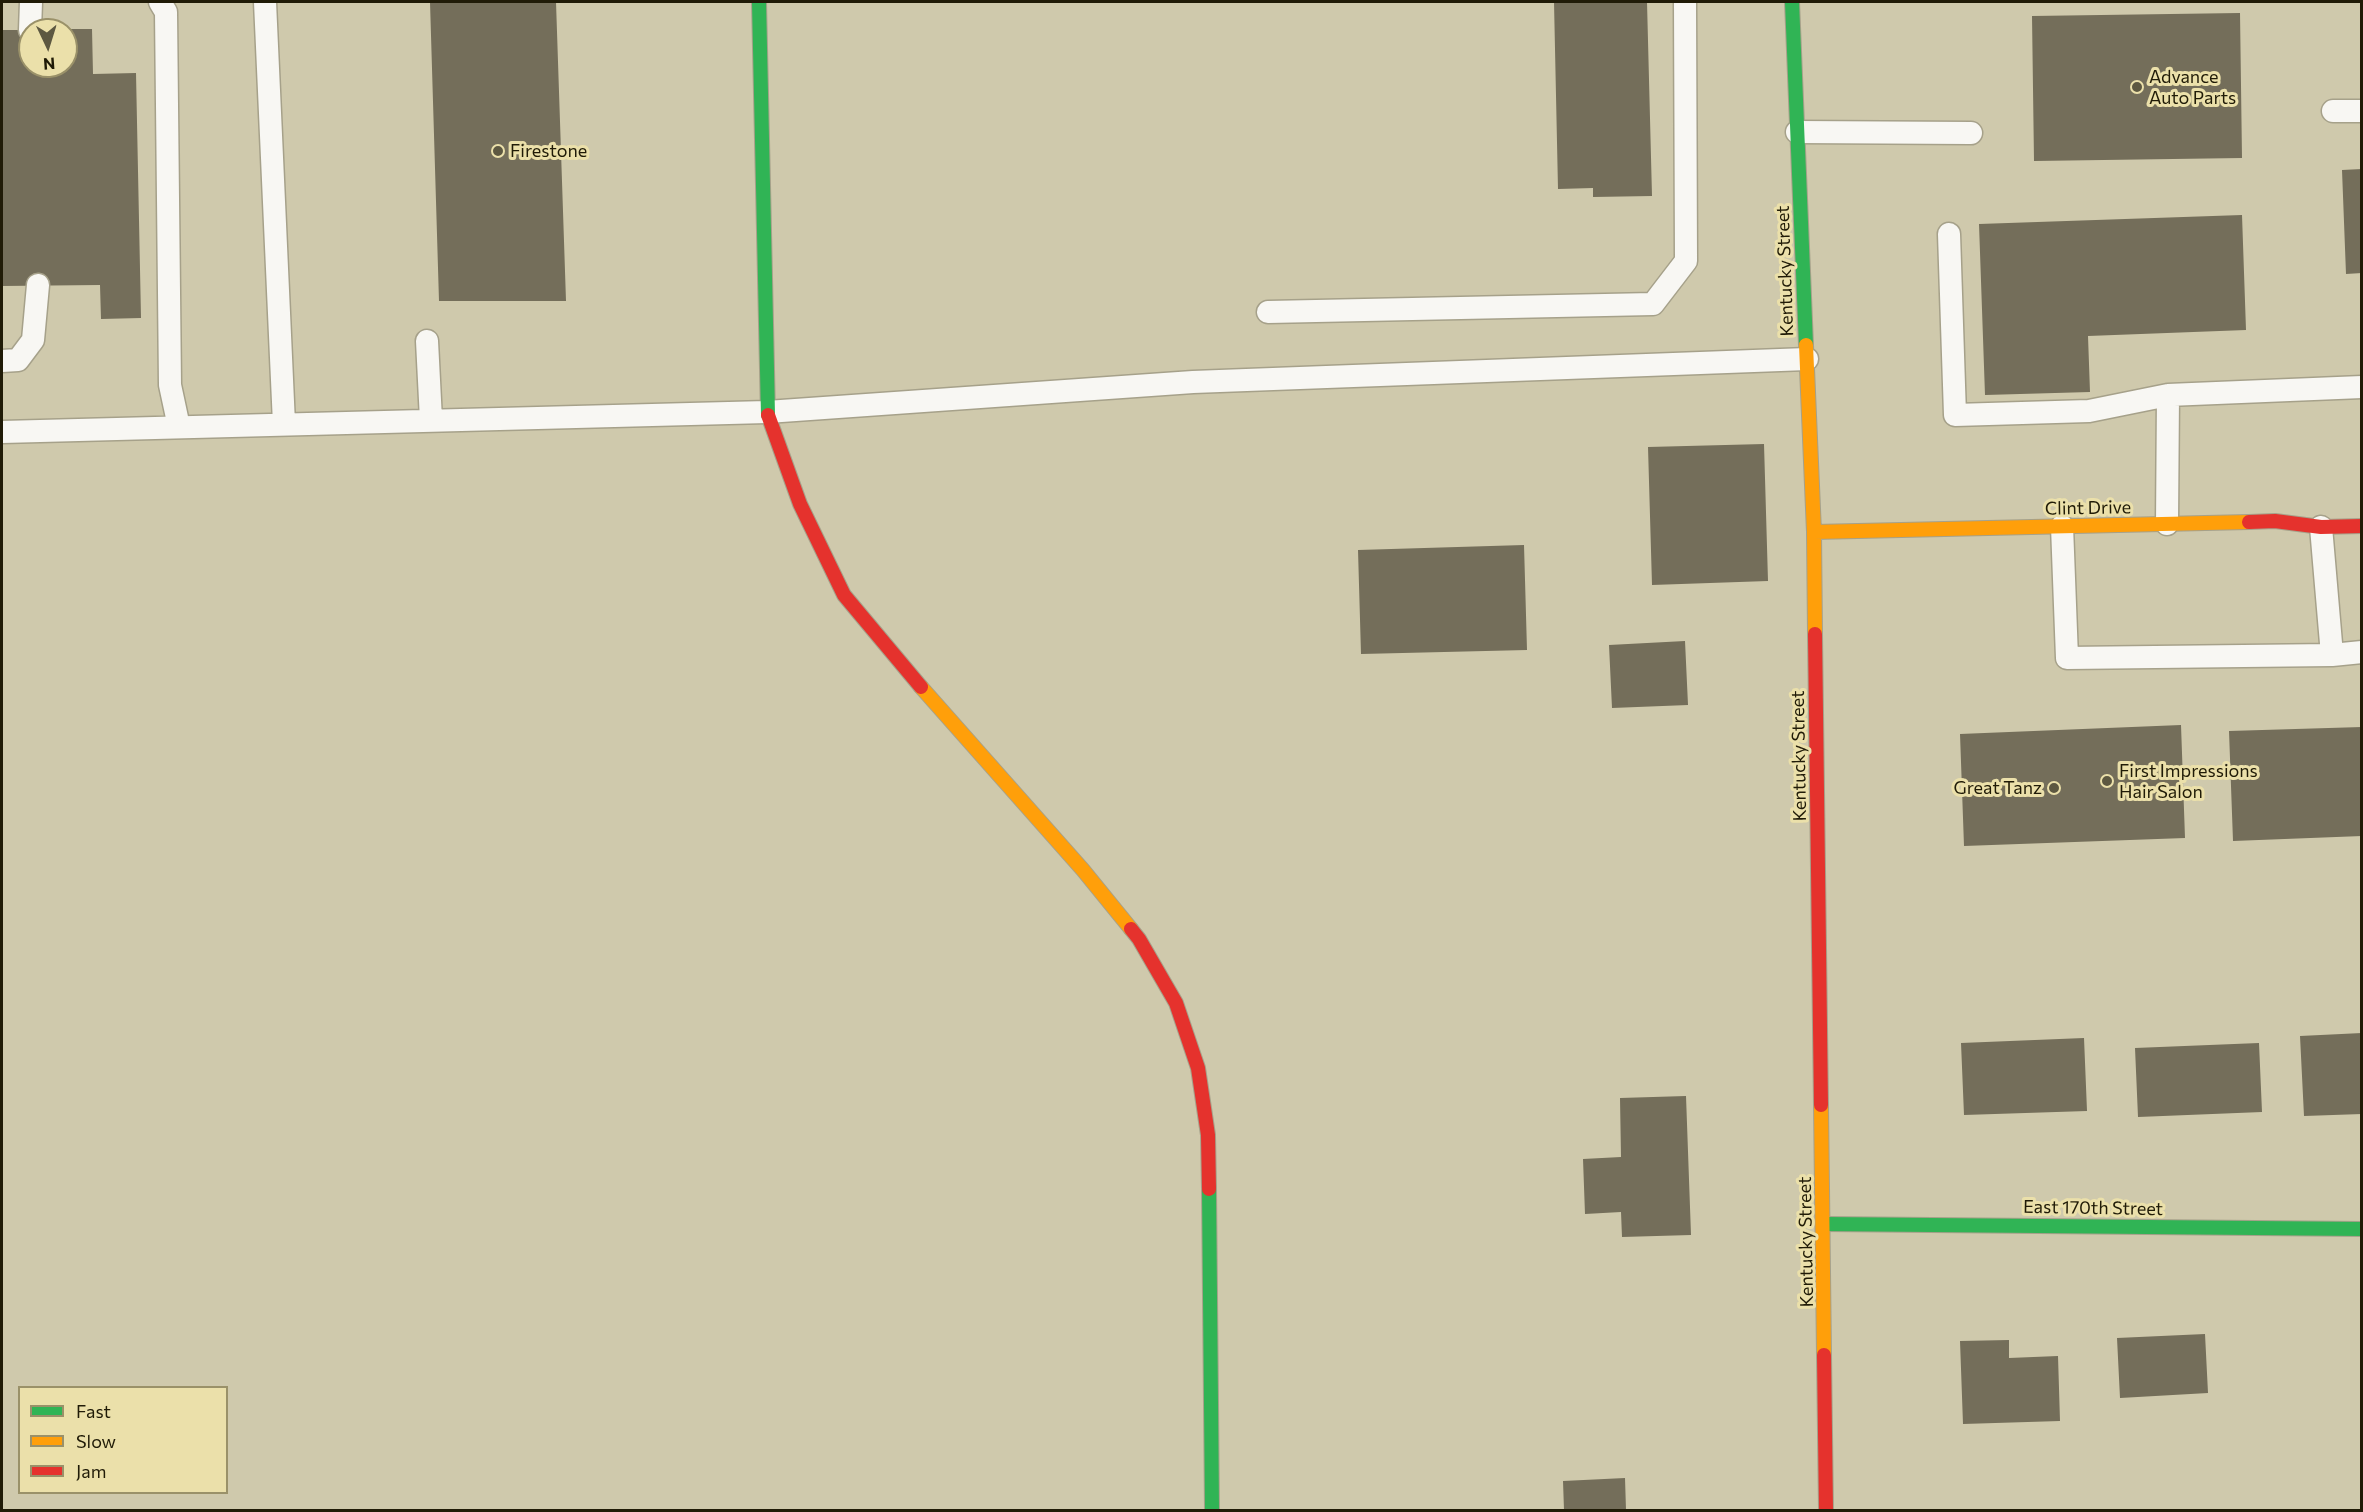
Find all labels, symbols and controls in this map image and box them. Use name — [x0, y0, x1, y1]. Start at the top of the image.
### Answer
north arrow — [18, 18, 78, 78]
text: N — [43, 55, 56, 74]
place label: Advance Auto Parts — [2149, 66, 2236, 109]
marker: Advance Auto Parts — [2130, 80, 2144, 94]
place label: Firestone — [510, 140, 587, 162]
marker: Firestone — [491, 144, 505, 158]
street label: Kentucky Street — [1772, 205, 1798, 337]
street label: Clint Drive — [2045, 496, 2131, 520]
street label: Kentucky Street — [1787, 690, 1811, 822]
place label: First Impressions Hair Salon — [2119, 760, 2258, 802]
marker: First Impressions Hair Salon — [2100, 774, 2114, 788]
place label: Great Tanz — [1954, 777, 2042, 799]
marker: Great Tanz — [2047, 781, 2061, 795]
street label: Kentucky Street — [1794, 1176, 1818, 1308]
street label: East 170th Street — [2023, 1196, 2163, 1220]
legend — [18, 1386, 228, 1494]
text: Fast — [76, 1400, 111, 1422]
text: Slow — [76, 1430, 116, 1452]
text: Jam — [76, 1460, 106, 1482]

